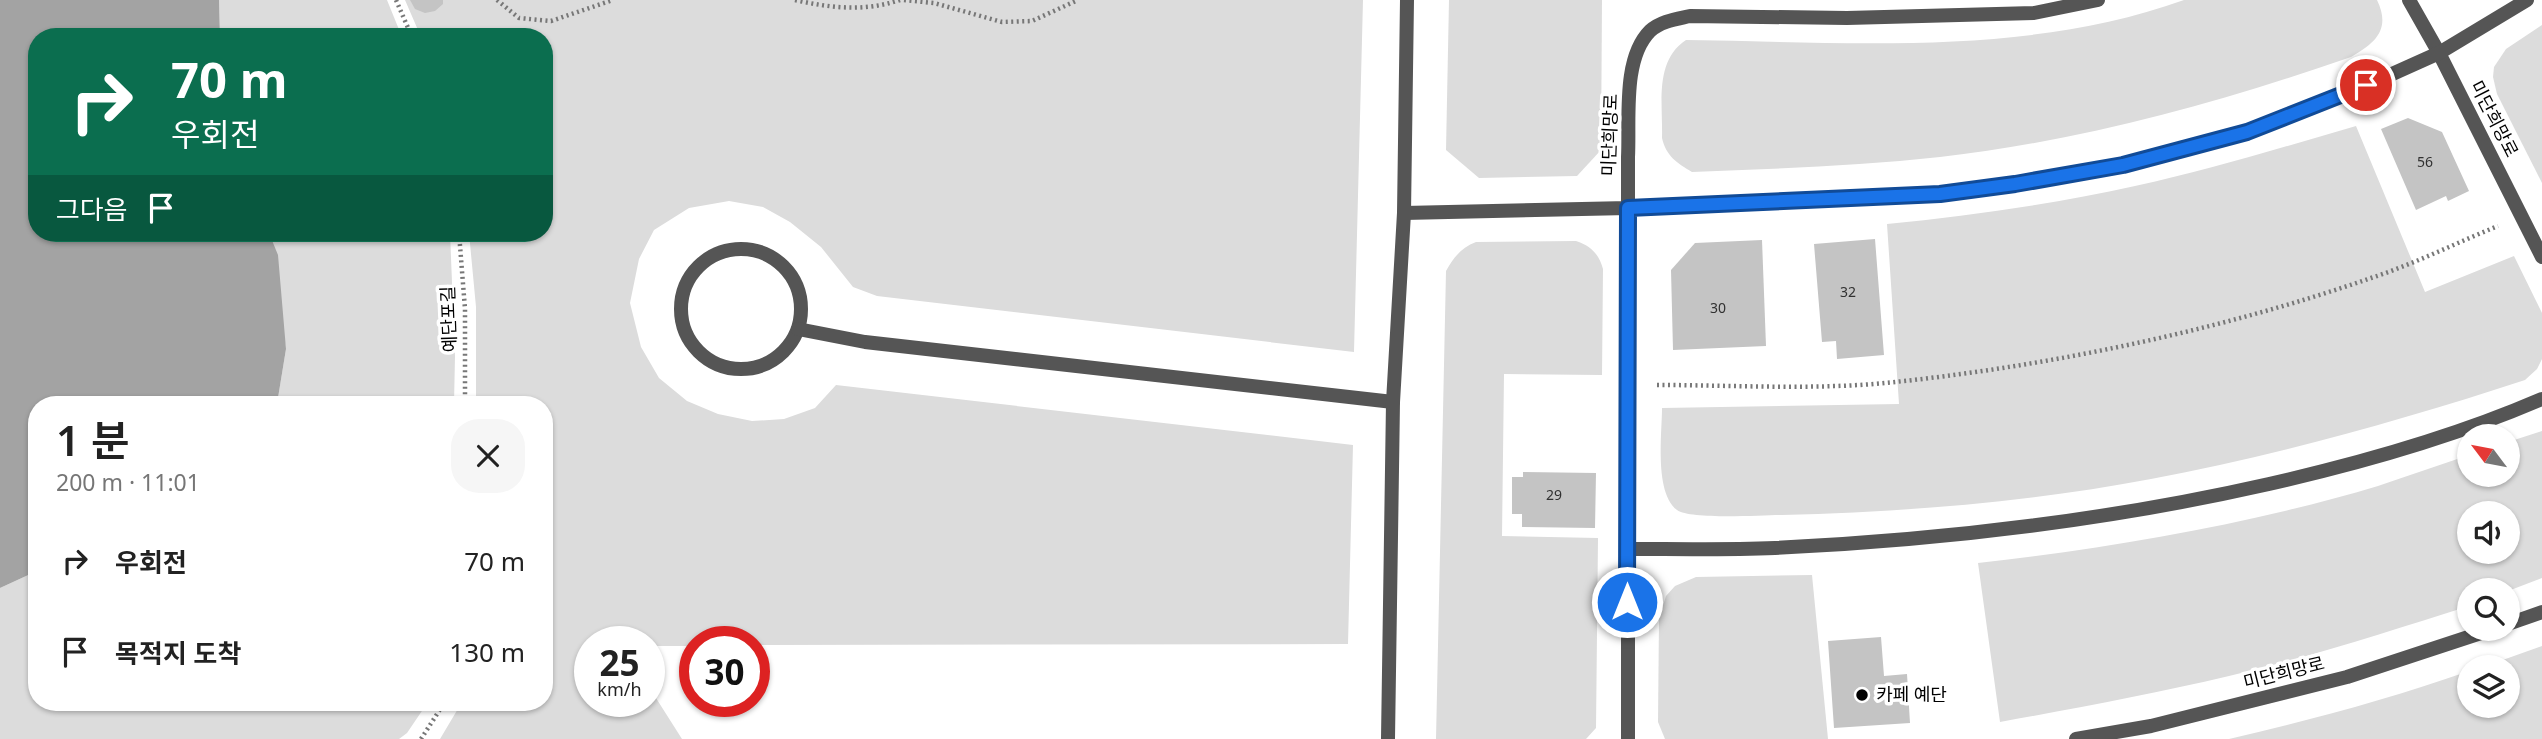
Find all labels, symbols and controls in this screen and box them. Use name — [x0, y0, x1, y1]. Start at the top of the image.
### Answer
text: 70 m — [171, 46, 288, 112]
pin — [2336, 55, 2396, 115]
icon: right — [56, 56, 147, 147]
icon: arrive — [2347, 66, 2385, 104]
street label: 미단희망로 — [2465, 76, 2524, 161]
street label: 미단희망로 — [1596, 93, 1622, 177]
text: 우회전 — [171, 112, 259, 155]
house number: 56 — [2417, 152, 2433, 171]
icon: arrive — [142, 189, 180, 227]
text: 그다음 — [56, 191, 128, 227]
house number: 32 — [1840, 282, 1856, 301]
street label: 예단포길 — [435, 286, 461, 353]
house number: 30 — [1710, 298, 1726, 317]
text: 1 분 — [56, 411, 130, 468]
button: close — [451, 419, 525, 493]
north arrow — [2457, 424, 2520, 486]
map controls — [2457, 424, 2520, 718]
text: 200 m · 11:01 — [56, 466, 200, 498]
house number: 29 — [1546, 485, 1562, 504]
button: sound — [2457, 501, 2520, 564]
icon: right — [56, 542, 94, 580]
text: 70 m — [464, 543, 525, 579]
text: 우회전 — [115, 544, 187, 580]
position arrow — [1590, 565, 1664, 639]
button: search — [2457, 578, 2520, 641]
speed limit sign: 30 — [679, 626, 770, 717]
icon: arrive — [56, 633, 94, 671]
text: 130 m — [449, 634, 525, 670]
text: 목적지 도착 — [115, 635, 241, 671]
text: 25 — [599, 639, 640, 686]
street label: 미단희망로 — [2241, 650, 2327, 694]
button: layers — [2457, 655, 2520, 718]
text: km/h — [597, 677, 642, 701]
place label: 카페 예단 — [1876, 682, 1947, 706]
marker: 카페 예단 — [1854, 687, 1870, 703]

